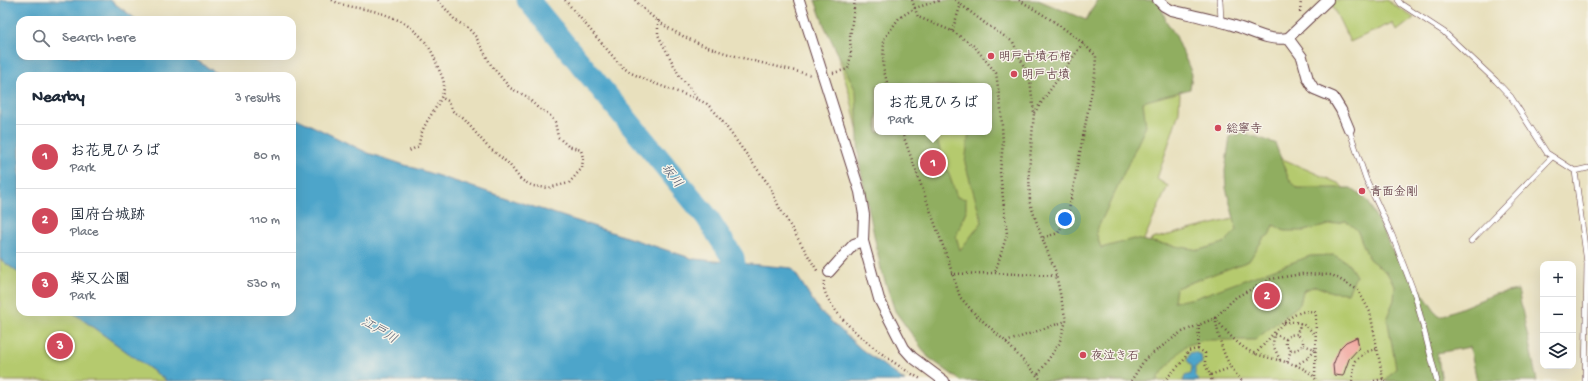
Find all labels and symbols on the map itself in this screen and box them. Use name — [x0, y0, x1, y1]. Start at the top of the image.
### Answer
place label: 明戸古墳石棺 — [999, 50, 1071, 65]
marker: 明戸古墳石棺 — [986, 51, 996, 61]
place label: 明戸古墳 — [1022, 68, 1070, 83]
marker: 明戸古墳 — [1009, 69, 1019, 79]
place label: 総寧寺 — [1226, 122, 1262, 137]
marker: 総寧寺 — [1213, 123, 1223, 133]
pin: 1 — [920, 148, 946, 178]
water label: 坂川 — [657, 162, 685, 191]
place label: 青面金剛 — [1370, 185, 1418, 200]
marker: 青面金剛 — [1357, 186, 1367, 196]
your location — [1055, 209, 1075, 229]
pin: 2 — [1254, 281, 1280, 311]
water label: 江戸川 — [358, 315, 399, 348]
pin: 3 — [47, 331, 73, 361]
place label: 夜泣き石 — [1091, 349, 1139, 364]
marker: 夜泣き石 — [1078, 350, 1088, 360]

